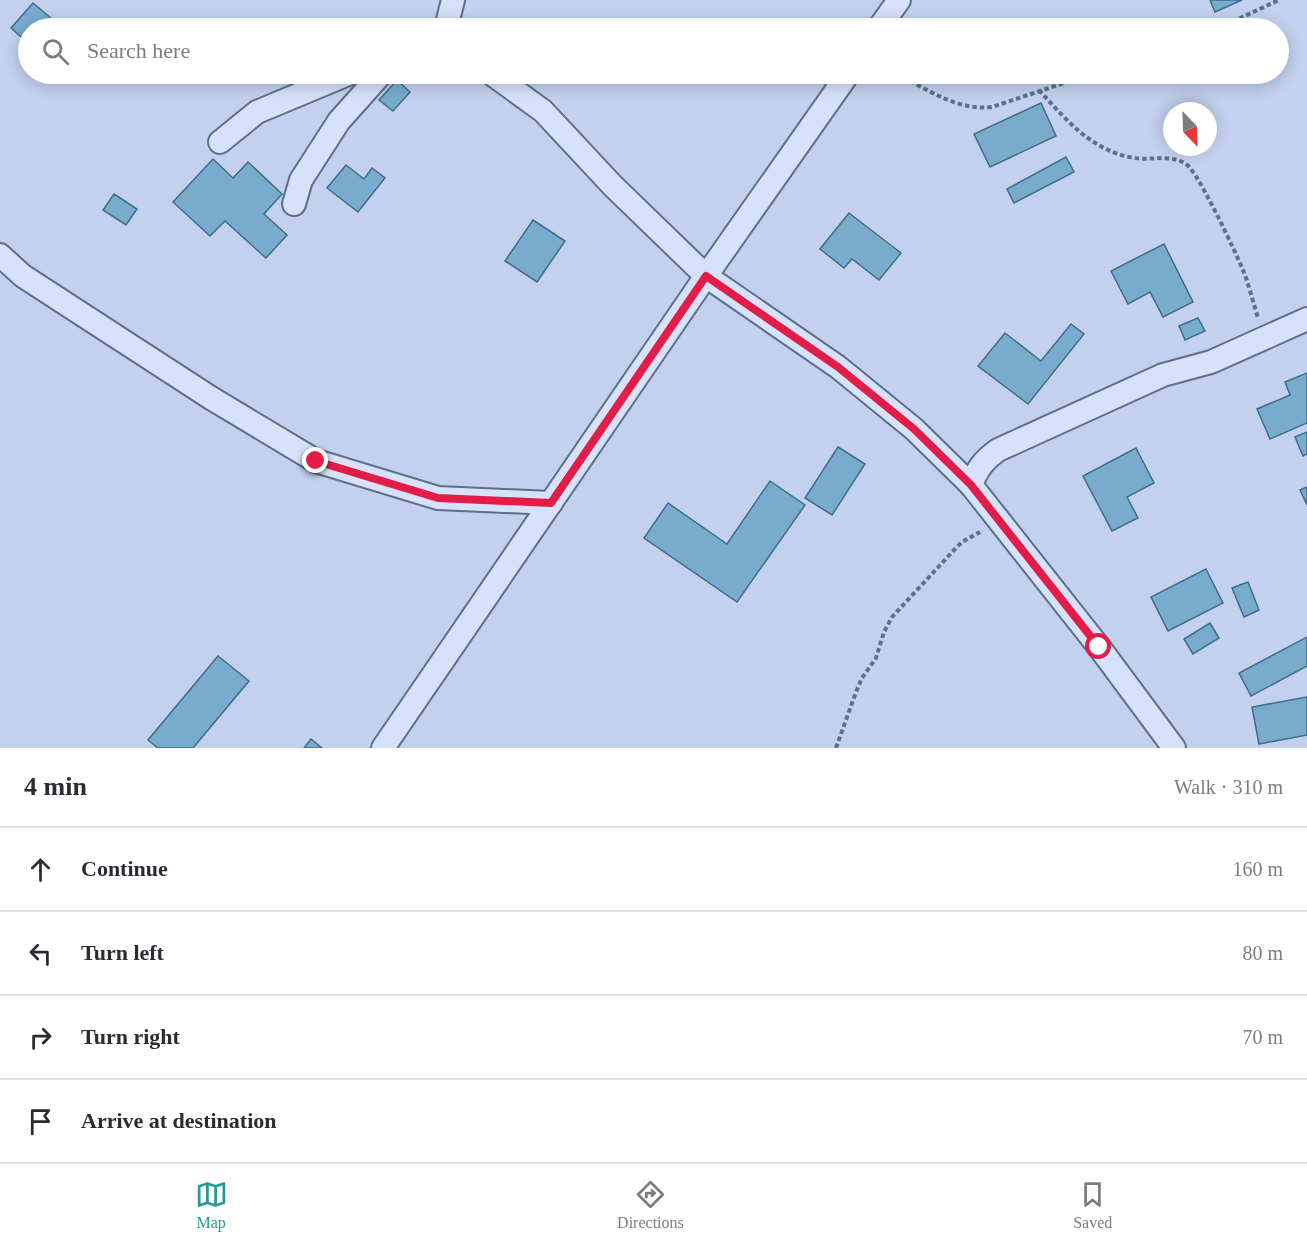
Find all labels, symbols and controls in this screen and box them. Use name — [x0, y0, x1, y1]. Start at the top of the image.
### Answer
search box — [18, 18, 1289, 84]
icon: search — [39, 35, 72, 68]
text: Search here — [87, 38, 190, 63]
north arrow — [1163, 102, 1217, 156]
route end — [302, 447, 328, 473]
route start — [1085, 633, 1111, 659]
text: 4 min — [24, 772, 87, 801]
text: Walk · 310 m — [1174, 776, 1283, 798]
icon: ahead — [24, 853, 57, 886]
text: Continue — [81, 856, 168, 881]
text: 160 m — [1232, 858, 1283, 880]
icon: left — [24, 937, 57, 970]
text: Turn left — [81, 940, 164, 965]
text: 80 m — [1242, 942, 1283, 964]
icon: right — [24, 1021, 57, 1054]
text: Turn right — [81, 1024, 180, 1049]
text: 70 m — [1242, 1026, 1283, 1048]
icon: arrive — [24, 1105, 57, 1138]
text: Arrive at destination — [81, 1108, 277, 1133]
tab: Map — [195, 1178, 228, 1232]
tab: Directions — [617, 1178, 684, 1232]
tab: Saved — [1073, 1178, 1112, 1232]

